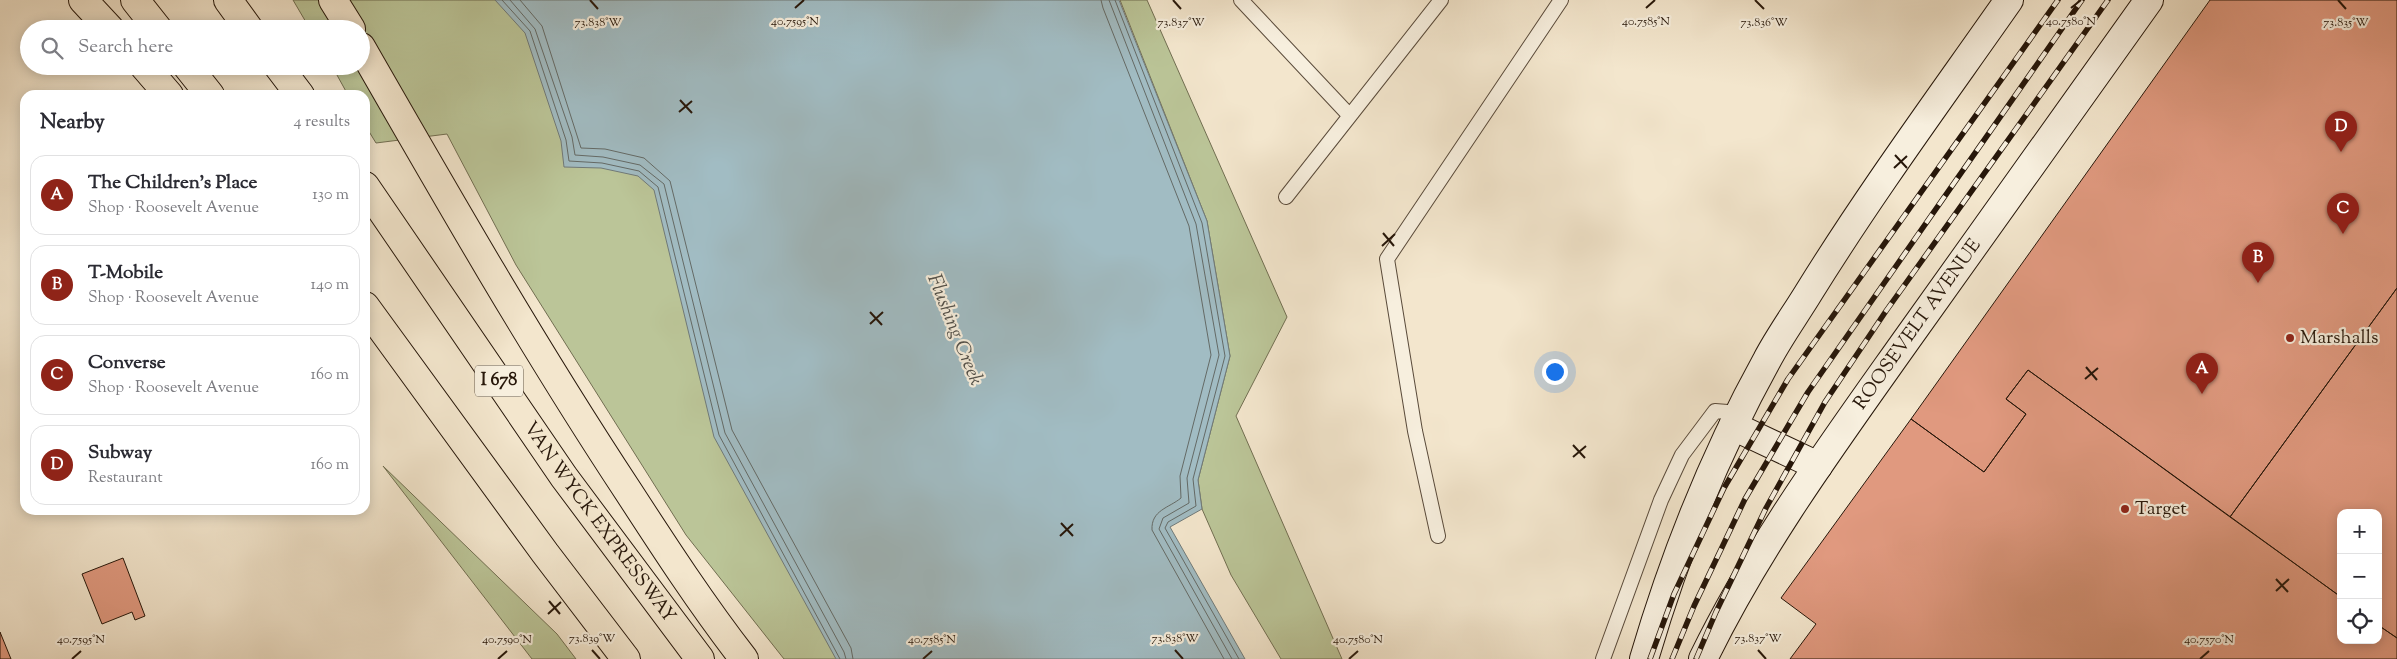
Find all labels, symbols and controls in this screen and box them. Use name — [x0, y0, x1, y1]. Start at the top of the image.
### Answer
text: 40.7595°N — [771, 13, 819, 31]
text: 40.7585°N — [1622, 13, 1670, 31]
text: 40.7580°N — [2046, 13, 2096, 31]
text: 73.838°W — [574, 14, 622, 32]
text: 73.837°W — [1157, 14, 1205, 32]
text: 73.836°W — [1740, 14, 1788, 32]
text: 73.835°W — [2323, 14, 2369, 32]
search box — [20, 20, 370, 75]
icon: search — [38, 34, 66, 62]
text: Search here — [78, 34, 173, 61]
text: Nearby — [40, 108, 105, 138]
text: 4 results — [294, 111, 350, 134]
pin: D — [2325, 111, 2357, 152]
text: The Children's Place — [88, 170, 257, 197]
text: A — [51, 184, 64, 207]
text: 130 m — [312, 184, 349, 207]
pin: C — [2327, 193, 2359, 234]
text: Shop · Roosevelt Avenue — [88, 197, 259, 220]
street label: ROOSEVELT AVENUE — [1847, 233, 1988, 415]
pin: B — [2242, 242, 2274, 283]
text: T-Mobile — [88, 260, 163, 287]
water label: Flushing Creek — [918, 270, 990, 390]
text: B — [52, 274, 62, 297]
text: 140 m — [311, 274, 349, 297]
text: Shop · Roosevelt Avenue — [88, 287, 259, 310]
place label: Marshalls — [2300, 325, 2379, 352]
marker: Marshalls — [2284, 332, 2296, 344]
text: Converse — [88, 350, 166, 377]
pin: A — [2186, 353, 2218, 394]
your location — [1542, 359, 1568, 385]
text: C — [51, 364, 63, 387]
text: 160 m — [311, 364, 349, 387]
road number: I 678 — [475, 366, 523, 396]
text: Shop · Roosevelt Avenue — [88, 377, 259, 400]
street label: VAN WYCK EXPRESSWAY — [517, 416, 682, 629]
text: Subway — [88, 440, 152, 467]
text: D — [51, 454, 63, 477]
text: 160 m — [311, 454, 349, 477]
text: Restaurant — [88, 467, 163, 490]
place label: Target — [2135, 496, 2187, 523]
marker: Target — [2119, 503, 2131, 515]
map controls — [2337, 509, 2382, 644]
button: + — [2337, 509, 2382, 554]
button: − — [2337, 554, 2382, 599]
button: locate — [2337, 599, 2382, 644]
text: 73.839°W — [569, 630, 616, 648]
text: 73.838°W — [1151, 630, 1199, 648]
text: 73.837°W — [1734, 630, 1782, 648]
text: 40.7595°N — [57, 631, 105, 649]
text: 40.7590°N — [482, 631, 532, 649]
text: 40.7585°N — [908, 631, 956, 649]
text: 40.7580°N — [1333, 631, 1383, 649]
text: 40.7570°N — [2184, 631, 2234, 649]

